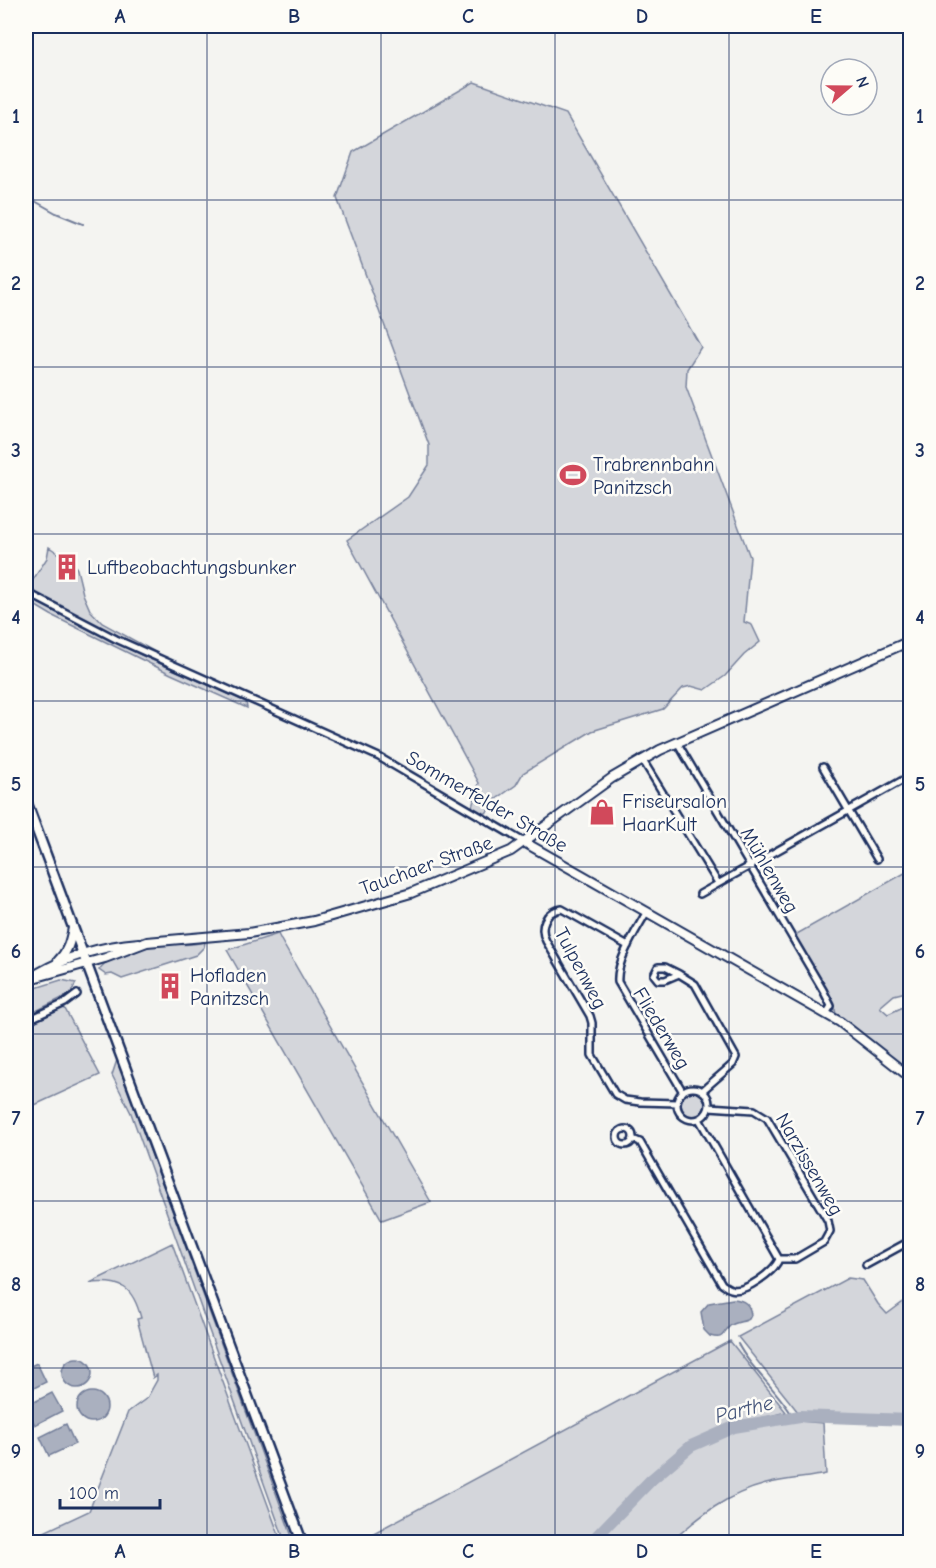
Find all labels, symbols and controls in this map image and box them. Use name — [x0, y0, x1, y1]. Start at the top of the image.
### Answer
text: A — [114, 5, 126, 28]
text: B — [288, 5, 300, 28]
text: C — [462, 5, 474, 28]
text: D — [636, 5, 648, 28]
text: E — [810, 5, 822, 28]
north arrow — [819, 57, 879, 117]
text: N — [852, 74, 872, 90]
text: 1 — [12, 105, 20, 128]
text: 1 — [916, 105, 924, 128]
text: 2 — [11, 272, 21, 295]
text: 2 — [915, 272, 925, 295]
text: 3 — [11, 439, 21, 462]
text: 3 — [915, 439, 925, 462]
place label: Trabrennbahn Panitzsch — [593, 453, 715, 499]
sports icon: Trabrennbahn Panitzsch — [558, 460, 588, 490]
building icon: Luftbeobachtungsbunker — [52, 552, 82, 582]
place label: Luftbeobachtungsbunker — [87, 556, 296, 579]
text: 4 — [11, 606, 21, 629]
text: 4 — [915, 606, 925, 629]
street label: Sommerfelder Straße — [402, 746, 572, 857]
text: 5 — [11, 773, 21, 796]
text: 5 — [915, 773, 925, 796]
place label: Friseursalon HaarKult — [622, 790, 727, 836]
shop icon: Friseursalon HaarKult — [587, 797, 617, 827]
street label: Mühlenweg — [736, 823, 803, 917]
street label: Tauchaer Straße — [357, 831, 496, 900]
street label: Tulpenweg — [550, 924, 612, 1013]
text: 6 — [11, 940, 21, 963]
text: 6 — [915, 940, 925, 963]
place label: Hofladen Panitzsch — [190, 964, 269, 1010]
building icon: Hofladen Panitzsch — [155, 971, 185, 1001]
street label: Fliederweg — [628, 983, 695, 1073]
text: 7 — [12, 1107, 21, 1130]
text: 7 — [916, 1107, 925, 1130]
street label: Narzissenweg — [771, 1109, 848, 1220]
text: 8 — [11, 1273, 21, 1296]
text: 8 — [915, 1273, 925, 1296]
water label: Parthe — [712, 1390, 776, 1428]
text: 9 — [11, 1440, 21, 1463]
text: 9 — [915, 1440, 925, 1463]
scale bar — [60, 1472, 160, 1510]
text: 100 m — [69, 1483, 119, 1504]
text: A — [114, 1540, 126, 1563]
text: B — [288, 1540, 300, 1563]
text: C — [462, 1540, 474, 1563]
text: D — [636, 1540, 648, 1563]
text: E — [810, 1540, 822, 1563]

